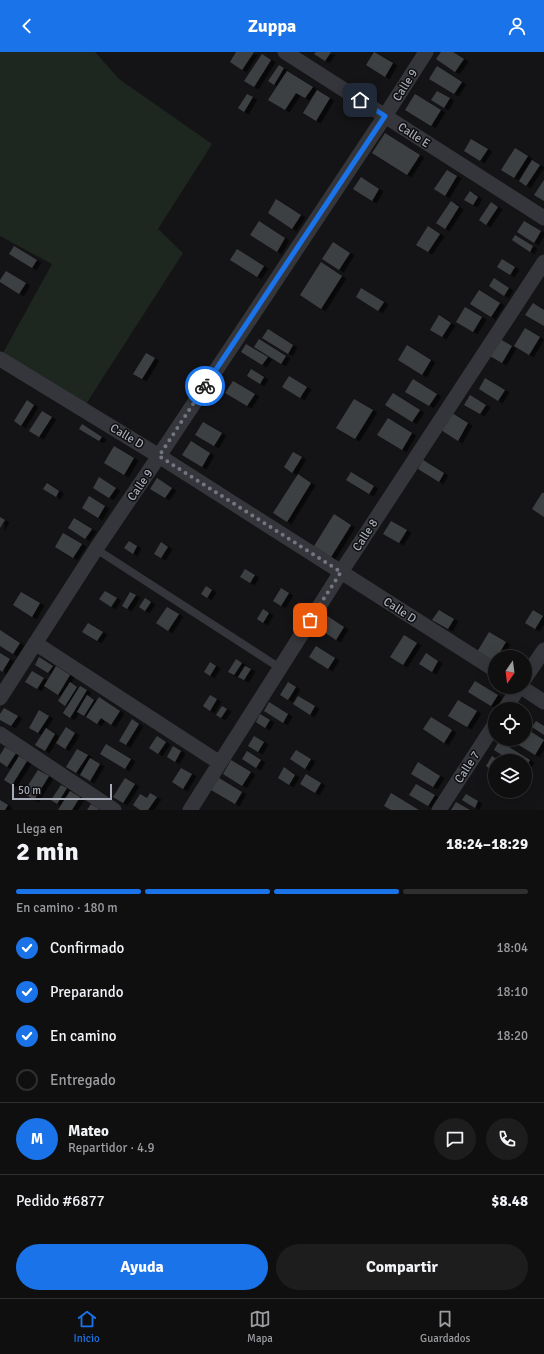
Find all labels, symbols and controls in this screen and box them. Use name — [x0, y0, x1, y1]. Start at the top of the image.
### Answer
icon: back — [16, 15, 38, 37]
text: Zuppa — [248, 15, 296, 37]
icon: person — [506, 15, 528, 37]
street label: Calle 9 — [390, 66, 421, 104]
pin — [343, 83, 377, 117]
icon: home — [349, 89, 371, 111]
street label: Calle E — [395, 119, 433, 151]
courier — [185, 366, 225, 406]
icon: bike — [194, 375, 216, 397]
street label: Calle D — [107, 421, 146, 452]
street label: Calle 9 — [124, 467, 156, 504]
street label: Calle 8 — [350, 516, 381, 554]
street label: Calle D — [380, 594, 419, 627]
pin — [293, 603, 327, 637]
icon: bag — [299, 609, 321, 631]
north arrow — [488, 650, 532, 694]
map controls — [488, 650, 532, 798]
button: locate — [488, 702, 532, 746]
street label: Calle 7 — [452, 748, 483, 786]
button: layers — [488, 754, 532, 798]
scale bar — [12, 782, 112, 801]
text: 50 m — [18, 784, 41, 797]
text: Llega en — [16, 821, 63, 837]
text: 18:24–18:29 — [446, 835, 528, 853]
text: 2 min — [16, 836, 79, 868]
text: En camino · 180 m — [16, 900, 118, 916]
icon: check — [16, 937, 38, 959]
text: Confirmado — [50, 939, 124, 957]
text: 18:04 — [496, 940, 528, 956]
icon: check — [16, 981, 38, 1003]
text: Preparando — [50, 983, 124, 1001]
text: 18:10 — [496, 984, 528, 1000]
icon: check — [16, 1025, 38, 1047]
text: En camino — [50, 1027, 117, 1045]
text: 18:20 — [496, 1028, 528, 1044]
text: Entregado — [50, 1071, 116, 1089]
button: chat — [434, 1118, 476, 1160]
button: phone — [486, 1118, 528, 1160]
text: Mateo — [68, 1122, 109, 1140]
text: M — [31, 1130, 43, 1148]
text: Repartidor · 4.9 — [68, 1140, 154, 1156]
text: Pedido #6877 — [16, 1192, 105, 1210]
text: $8.48 — [491, 1192, 528, 1210]
button: Ayuda — [16, 1244, 268, 1290]
button: Compartir — [276, 1244, 528, 1290]
tab: Inicio — [74, 1308, 100, 1345]
tab: Mapa — [247, 1308, 273, 1345]
tab: Guardados — [420, 1308, 470, 1345]

